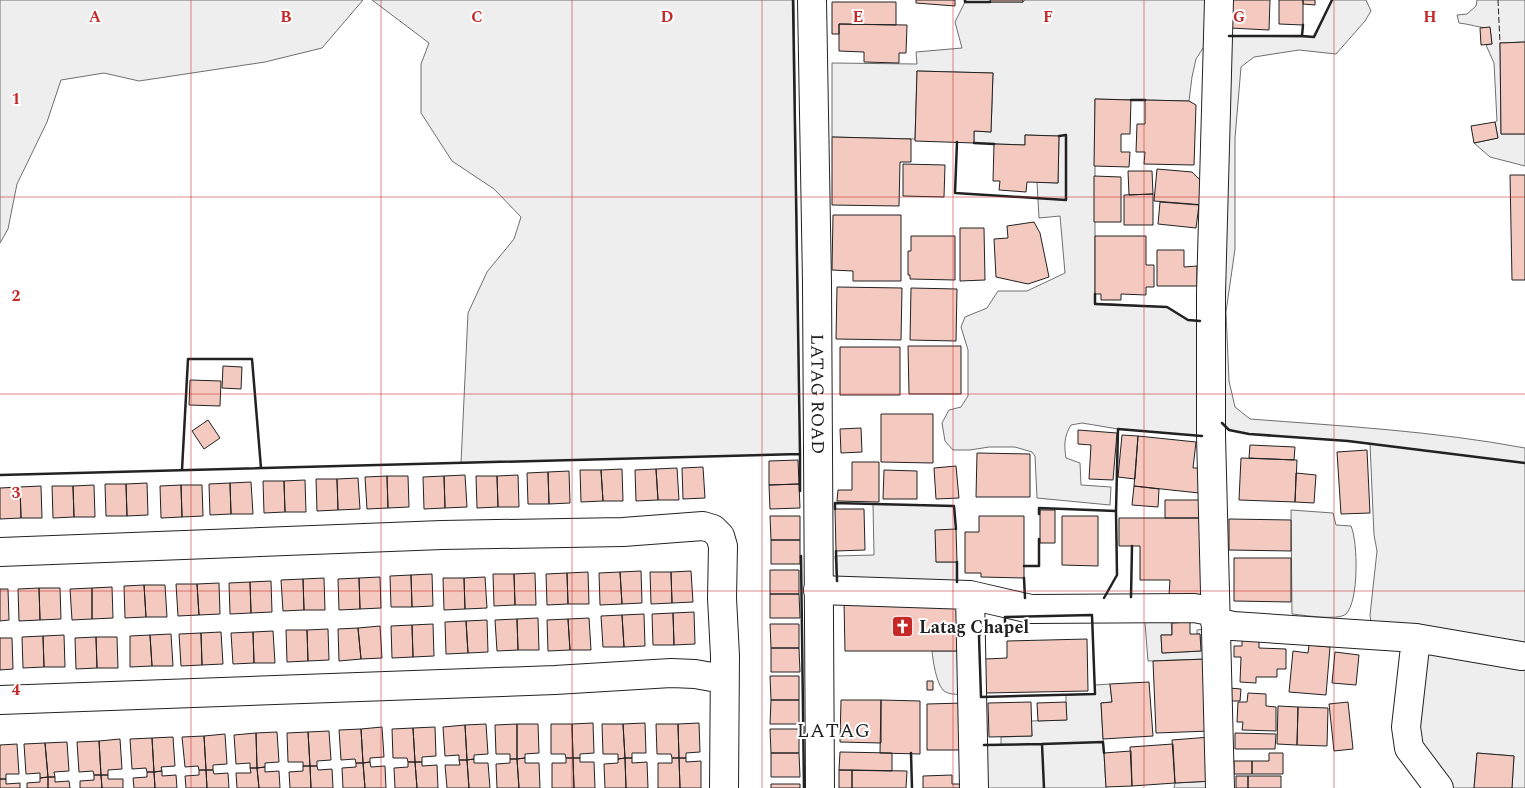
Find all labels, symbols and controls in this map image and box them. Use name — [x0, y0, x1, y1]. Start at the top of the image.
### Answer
text: A — [89, 5, 102, 29]
text: B — [280, 5, 292, 29]
text: C — [471, 5, 483, 29]
text: D — [661, 5, 674, 29]
text: E — [853, 5, 863, 29]
text: F — [1043, 5, 1053, 29]
text: G — [1233, 5, 1245, 29]
text: H — [1423, 5, 1437, 29]
text: 1 — [12, 87, 20, 111]
text: 2 — [12, 284, 21, 308]
street label: LATAG ROAD — [803, 334, 831, 454]
text: 3 — [12, 481, 21, 505]
place label: Latag Chapel — [919, 614, 1029, 641]
church icon: Latag Chapel — [891, 615, 915, 639]
text: 4 — [12, 678, 21, 702]
district label: LATAG — [797, 716, 871, 746]

